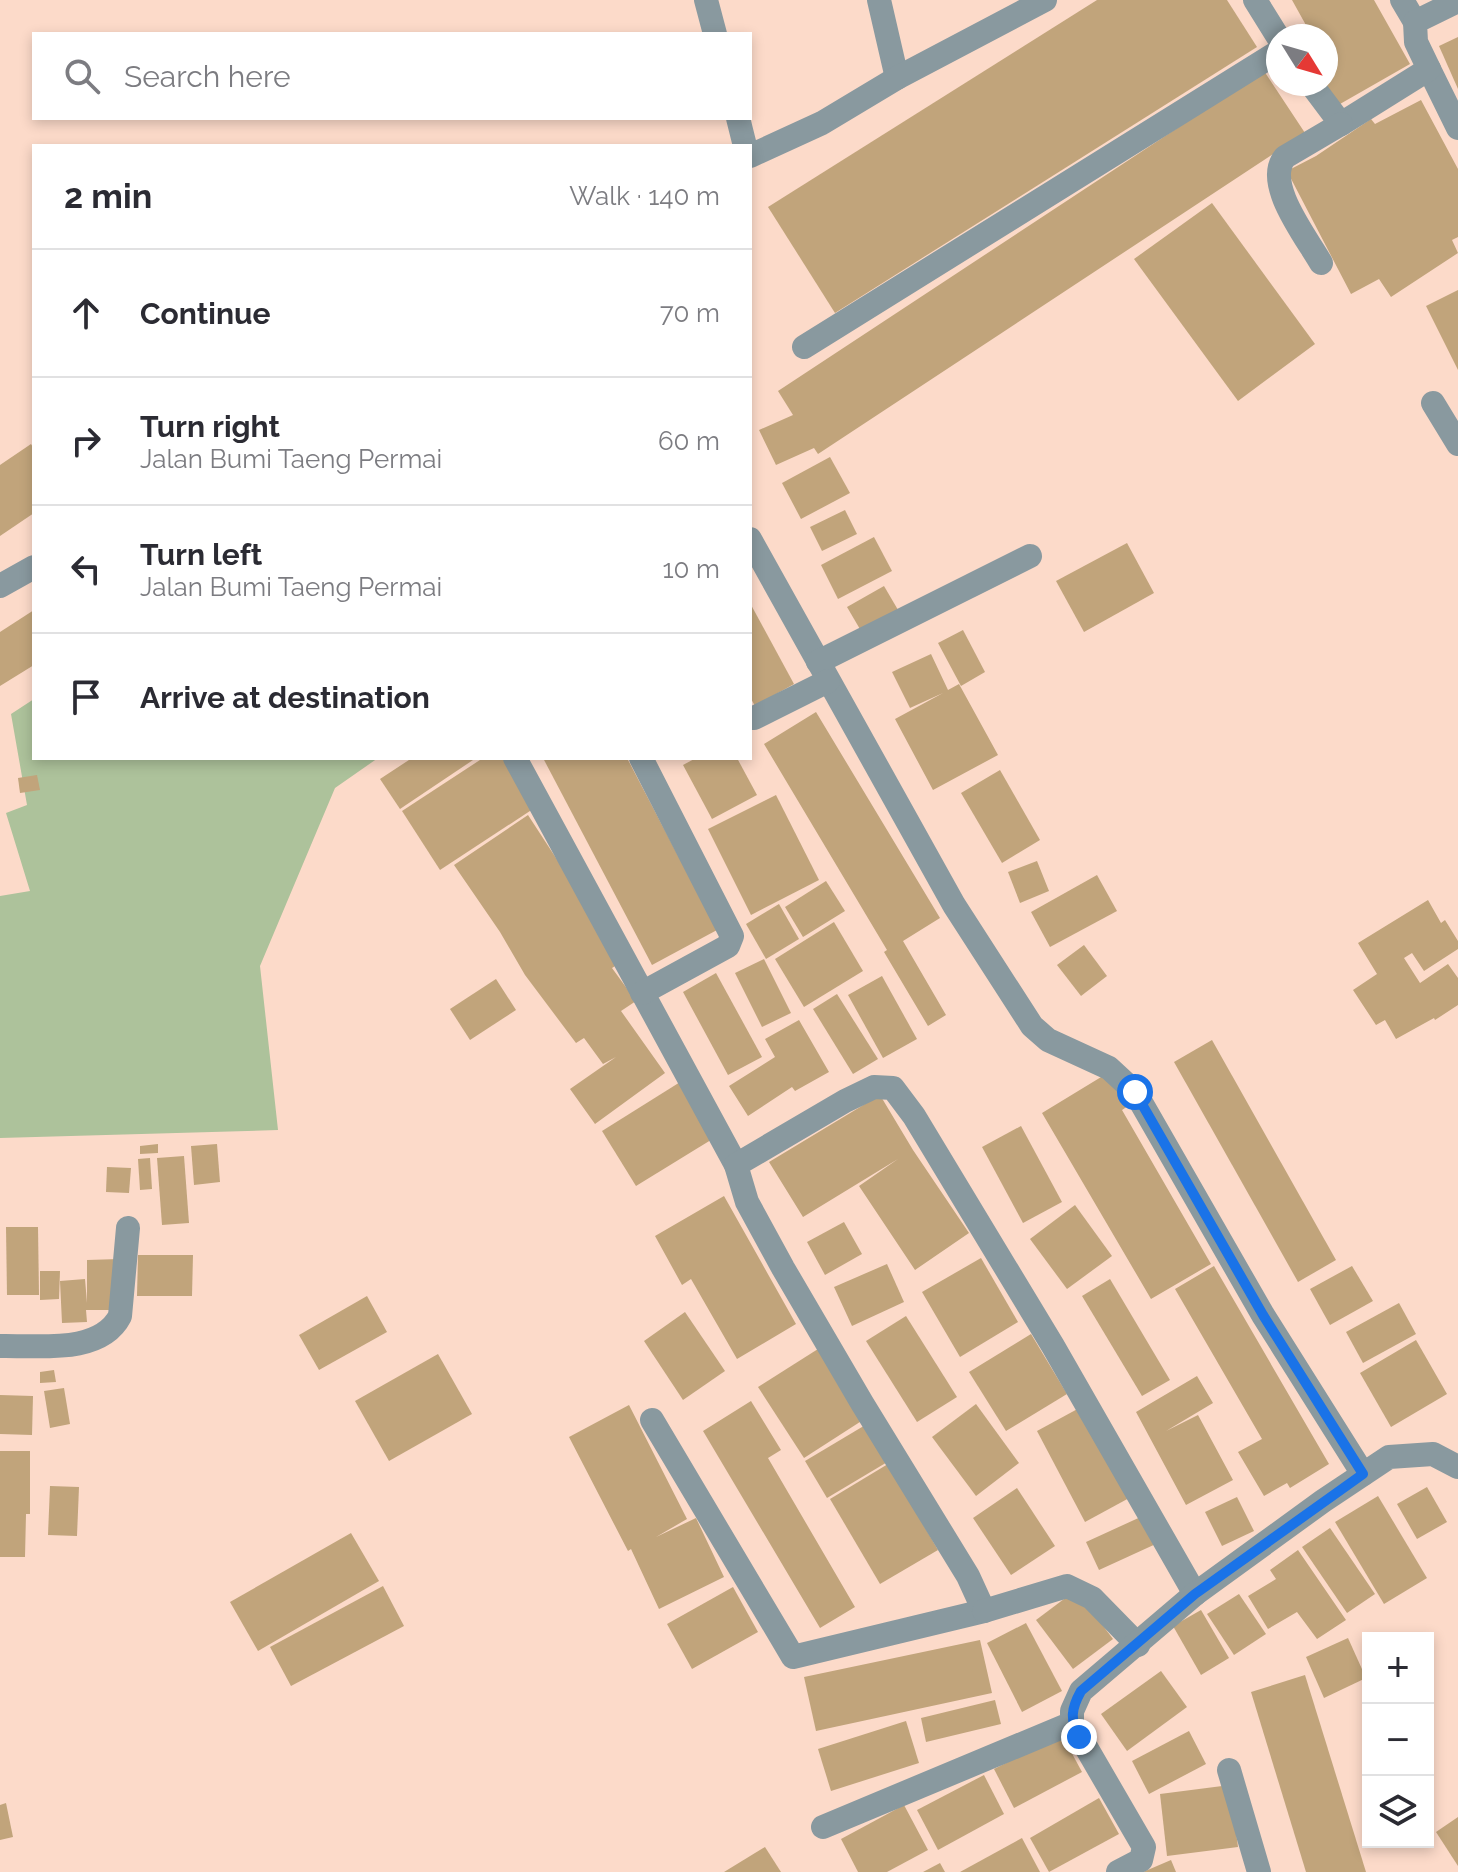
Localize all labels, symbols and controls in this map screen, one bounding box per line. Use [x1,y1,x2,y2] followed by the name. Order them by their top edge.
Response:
[1266,24,1338,96] north arrow
[32,32,752,120] search box
[60,54,104,98] icon: search
[124,59,291,94] text: Search here
[64,176,152,216] text: 2 min
[569,181,720,211] text: Walk · 140 m
[64,291,108,335] icon: ahead
[140,296,271,331] text: Continue
[660,298,720,328] text: 70 m
[140,409,280,444] text: Turn right
[64,419,108,463] icon: right
[658,426,720,456] text: 60 m
[140,444,442,474] text: Jalan Bumi Taeng Permai
[140,537,262,572] text: Turn left
[64,547,108,591] icon: left
[662,554,720,584] text: 10 m
[140,572,442,602] text: Jalan Bumi Taeng Permai
[64,675,108,719] icon: arrive
[140,680,430,715] text: Arrive at destination
[1117,1074,1153,1110] route start
[1362,1632,1434,1848] map controls
[1362,1632,1434,1704] button: +
[1362,1704,1434,1776] button: −
[1061,1719,1097,1755] route end
[1362,1776,1434,1848] button: layers

